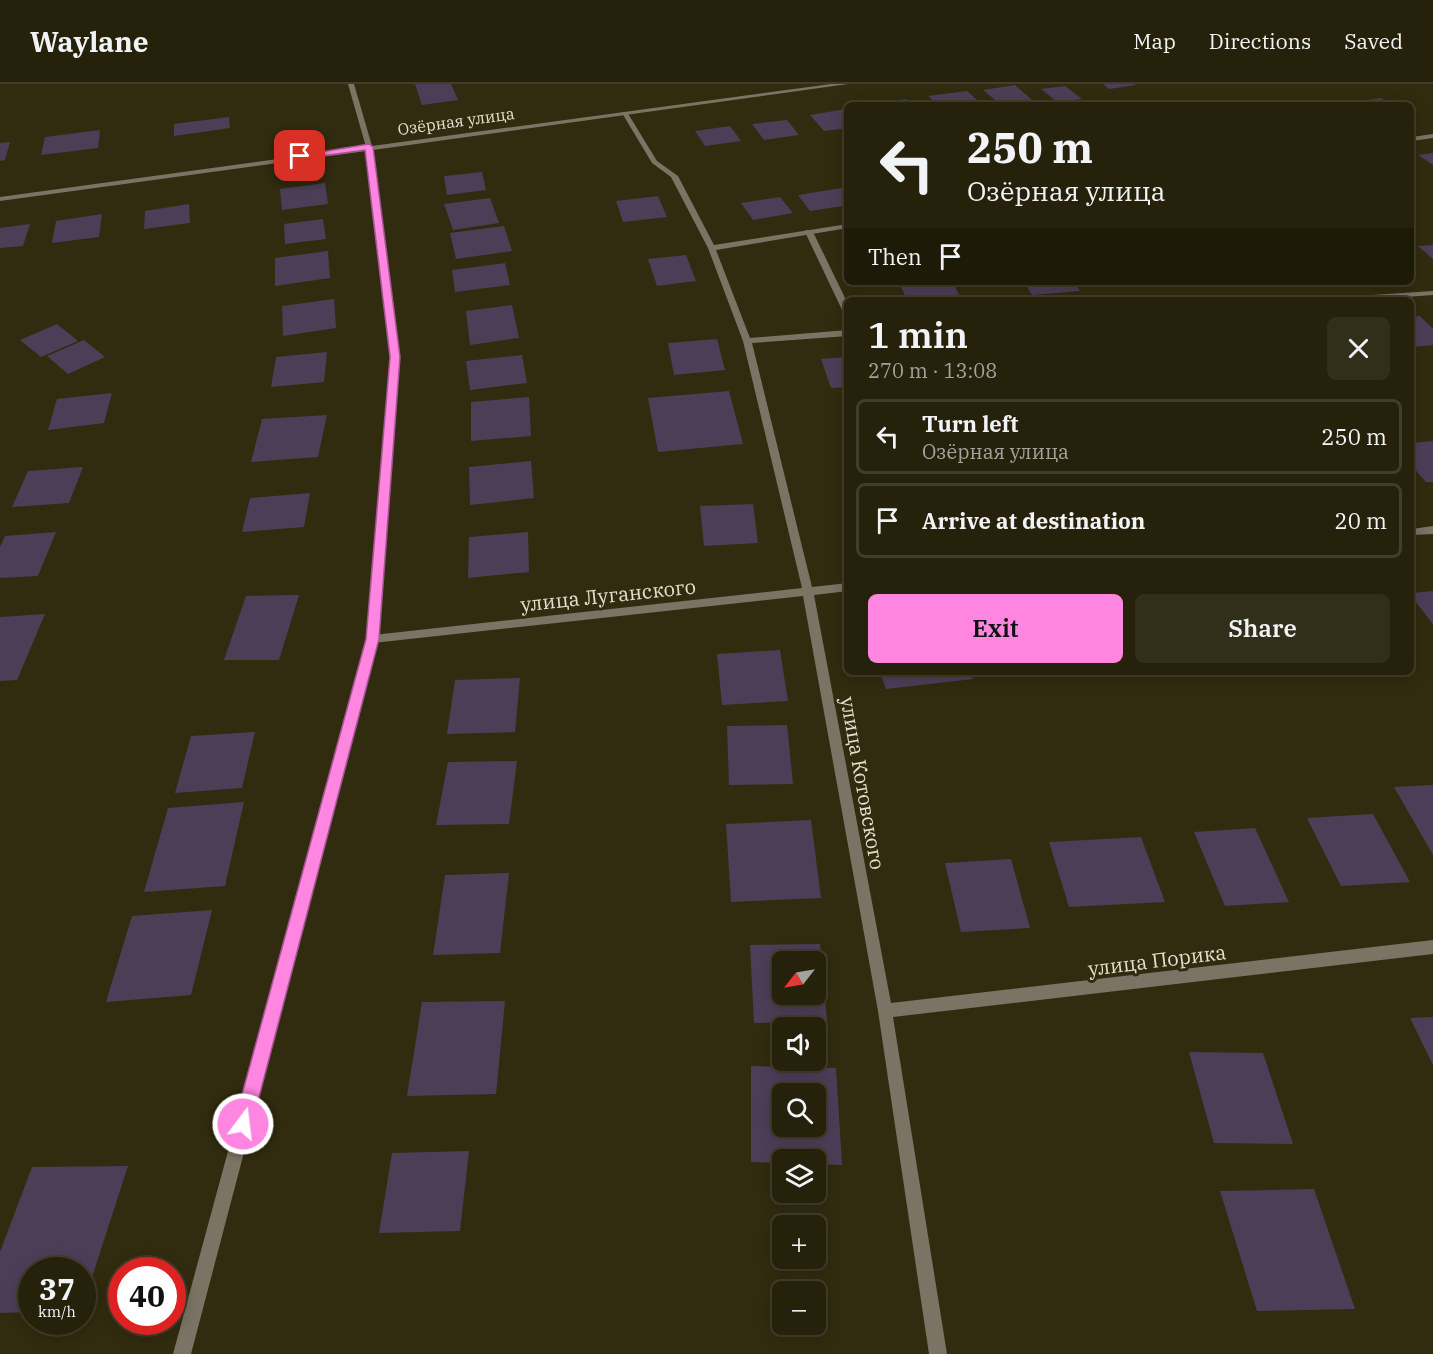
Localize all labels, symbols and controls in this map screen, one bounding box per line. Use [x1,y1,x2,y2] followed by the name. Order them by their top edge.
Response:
[30,23,149,60] text: Waylane
[1133,27,1176,55] text: Map
[1209,27,1311,55] text: Directions
[1344,27,1403,55] text: Saved
[396,103,516,139] street label: Озёрная улица
[967,120,1093,175] text: 250 m
[868,126,946,204] icon: left
[274,130,325,181] pin
[283,139,316,172] icon: arrive
[967,173,1166,208] text: Озёрная улица
[934,240,967,273] icon: arrive
[868,242,922,271] text: Then
[868,311,968,358] text: 1 min
[1327,317,1390,380] button: close
[868,357,997,384] text: 270 m · 13:08
[922,409,1018,438] text: Turn left
[871,420,904,453] icon: left
[1321,422,1387,451] text: 250 m
[922,438,1069,465] text: Озёрная улица
[871,504,904,537] icon: arrive
[922,506,1145,535] text: Arrive at destination
[1335,506,1387,535] text: 20 m
[519,572,697,618] street label: улица Луганского
[868,594,1123,663] button: Exit
[1135,594,1390,663] button: Share
[834,694,892,872] street label: улица Котовского
[1086,938,1228,982] street label: улица Порика
[772,951,826,1005] north arrow
[772,951,826,1335] map controls
[772,1017,826,1071] button: sound
[772,1083,826,1137] button: search
[211,1092,275,1156] position arrow
[772,1149,826,1203] button: layers
[772,1215,826,1269] button: +
[108,1257,186,1335] speed limit sign: 40
[39,1269,75,1308] text: 37
[772,1281,826,1335] button: −
[38,1302,76,1321] text: km/h

